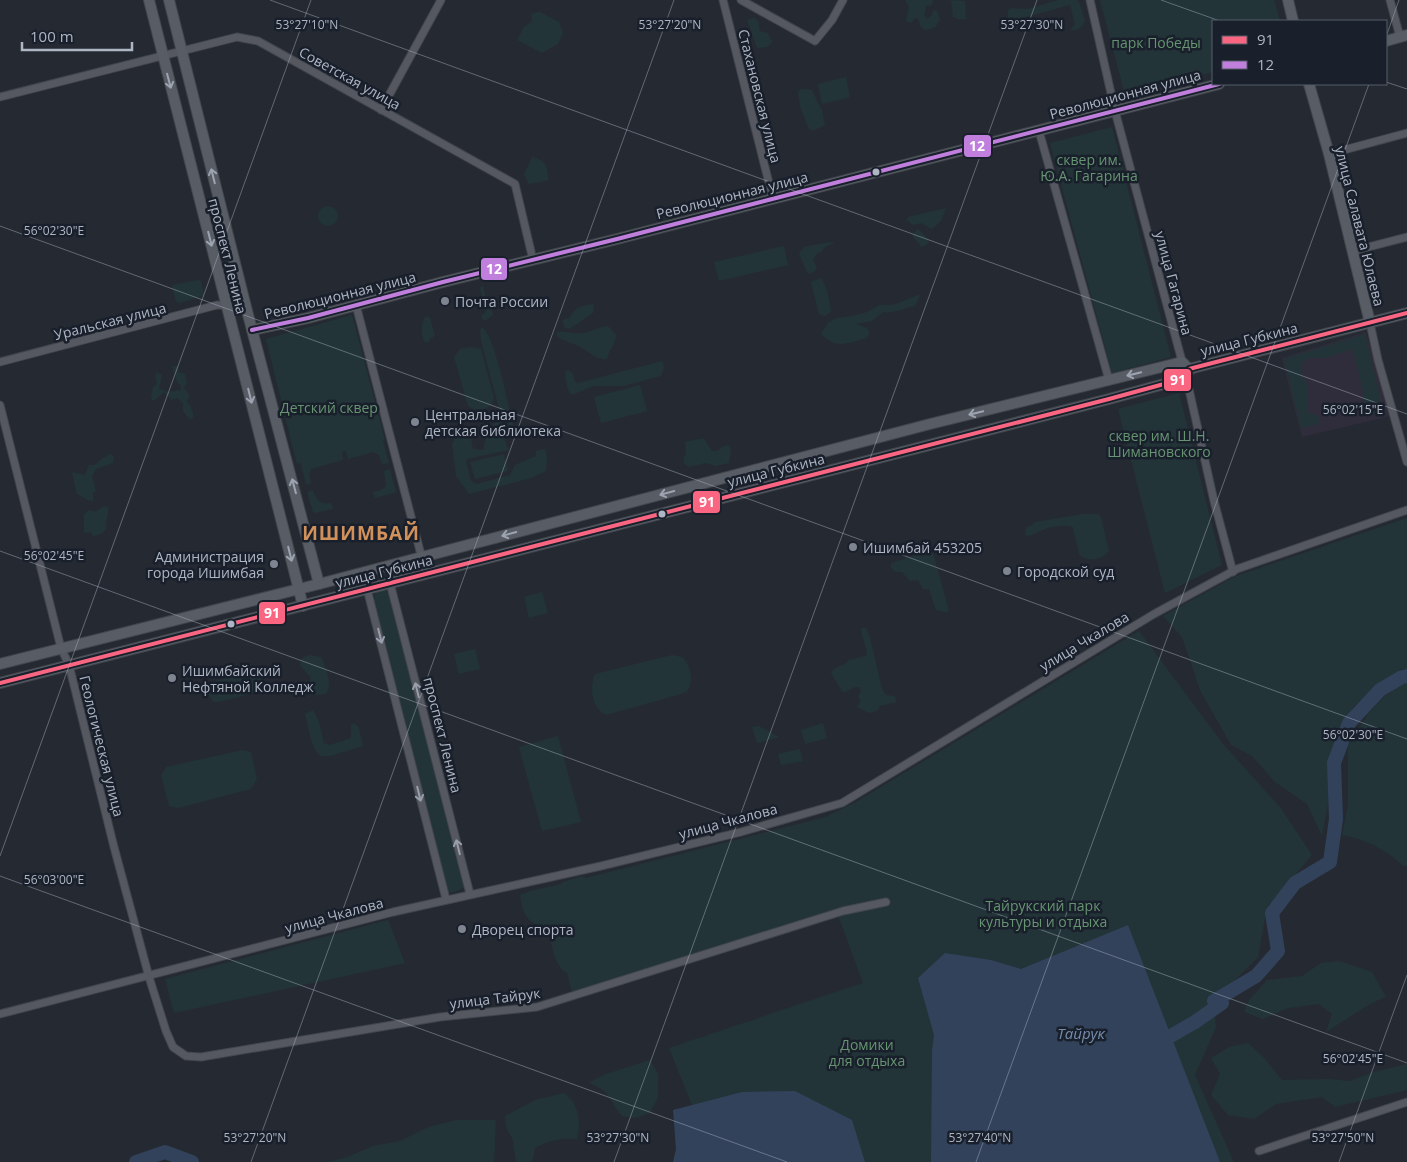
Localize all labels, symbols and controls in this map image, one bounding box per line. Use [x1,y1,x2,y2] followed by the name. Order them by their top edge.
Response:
[276,16,338,33] text: 53°27'10"N
[639,16,701,33] text: 53°27'20"N
[1001,16,1063,33] text: 53°27'30"N
[22,20,132,52] scale bar
[1212,20,1387,85] legend
[30,26,74,46] text: 100 m
[734,27,786,165] street label: Стахановская улица
[1257,29,1274,49] text: 91
[1111,33,1201,52] park label: парк Победы
[296,42,404,114] street label: Советская улица
[1257,54,1274,74] text: 12
[1047,65,1203,123] street label: Революционная улица
[165,73,174,89] one-way arrow
[963,134,992,158] line badge: 12
[969,136,985,155] text: 12
[1331,144,1389,308] street label: улица Салавата Юлаева
[1040,150,1138,185] park label: сквер им. Ю.А. Гагарина
[654,167,810,223] street label: Революционная улица
[871,167,881,177] unlabelled marker
[208,168,218,184] one-way arrow
[204,196,252,316] street label: проспект Ленина
[24,222,84,239] text: 56°02'30"E
[1151,229,1197,337] street label: улица Гагарина
[206,230,215,246] one-way arrow
[480,257,508,281] line badge: 12
[486,259,502,278] text: 12
[262,267,418,323] street label: Революционная улица
[455,292,548,311] place label: Почта России
[439,295,451,307] marker: Почта России
[52,298,168,344] street label: Уральская улица
[1198,318,1300,360] street label: улица Губкина
[1163,368,1192,392] line badge: 91
[1127,370,1143,379] one-way arrow
[1170,370,1186,389] text: 91
[246,388,255,404] one-way arrow
[280,398,378,417] park label: Детский сквер
[1323,401,1383,418] text: 56°02'15"E
[425,405,561,440] place label: Центральная детская библиотека
[969,408,985,418] one-way arrow
[409,416,421,428] marker: Центральная детская библиотека
[1107,426,1211,461] park label: сквер им. Ш.Н. Шимановского
[725,449,827,491] street label: улица Губкина
[288,478,298,494] one-way arrow
[659,489,675,498] one-way arrow
[692,490,721,514] line badge: 91
[699,492,715,511] text: 91
[657,509,667,519] unlabelled marker
[302,520,420,546] district label: ИШИМБАЙ
[502,530,518,539] one-way arrow
[863,538,982,557] place label: Ишимбай 453205
[847,541,859,553] marker: Ишимбай 453205
[285,545,295,561] one-way arrow
[24,547,84,564] text: 56°02'45"E
[147,547,264,582] place label: Администрация города Ишимбая
[333,550,435,592] street label: улица Губкина
[268,558,280,570] marker: Администрация города Ишимбая
[1017,562,1114,581] place label: Городской суд
[1001,565,1013,577] marker: Городской суд
[258,601,286,625] line badge: 91
[264,603,280,622] text: 91
[1036,607,1132,675] street label: улица Чкалова
[226,619,236,629] unlabelled marker
[376,627,385,643] one-way arrow
[182,661,314,696] place label: Ишимбайский Нефтяной Колледж
[166,672,178,684] marker: Ишимбайский Нефтяной Колледж
[75,673,129,819] street label: Геологическая улица
[419,675,467,795] street label: проспект Ленина
[412,682,421,698] one-way arrow
[1323,726,1383,743] text: 56°02'30"E
[415,785,424,801] one-way arrow
[677,799,779,843] street label: улица Чкалова
[452,840,462,856] one-way arrow
[24,871,84,888] text: 56°03'00"E
[283,893,385,937] street label: улица Чкалова
[979,896,1107,931] park label: Тайрукский парк культуры и отдыха
[472,920,574,939] place label: Дворец спорта
[456,923,468,935] marker: Дворец спорта
[449,983,542,1013] street label: улица Тайрук
[1057,1023,1105,1043] water label: Тайрук
[829,1035,905,1070] park label: Домики для отдыха
[1323,1050,1383,1067] text: 56°02'45"E
[224,1129,286,1146] text: 53°27'20"N
[587,1129,649,1146] text: 53°27'30"N
[949,1129,1011,1146] text: 53°27'40"N
[1312,1129,1374,1146] text: 53°27'50"N

